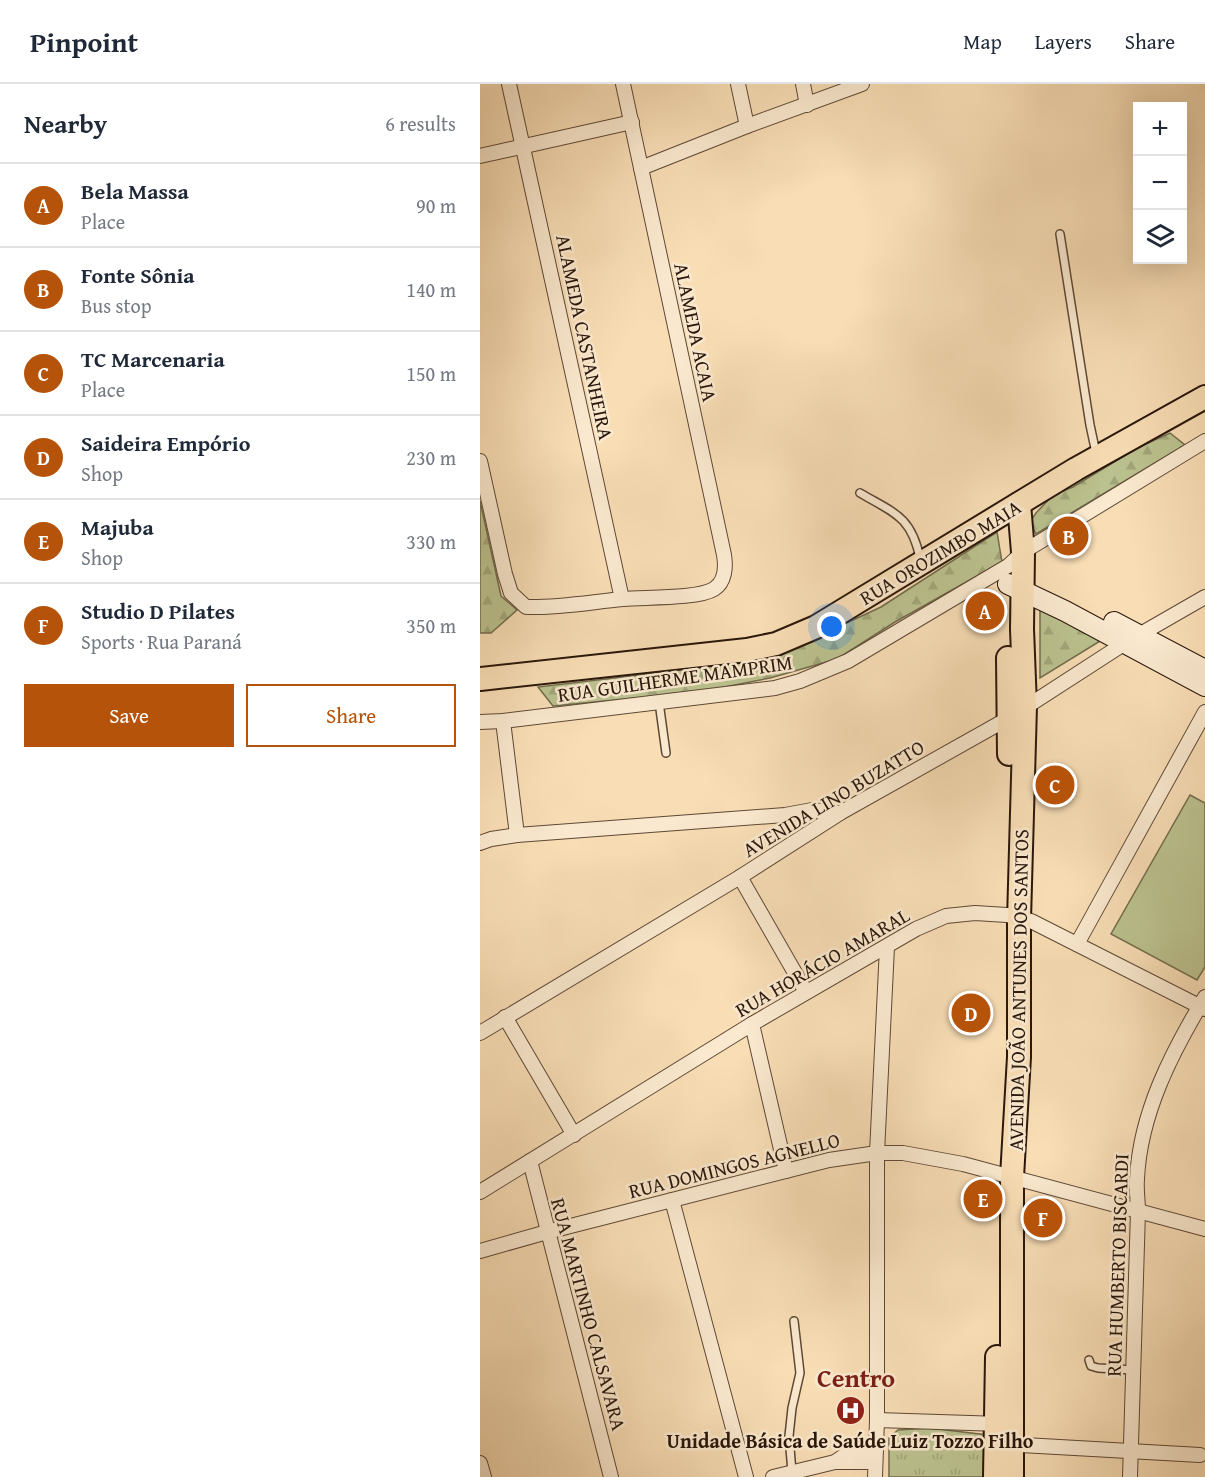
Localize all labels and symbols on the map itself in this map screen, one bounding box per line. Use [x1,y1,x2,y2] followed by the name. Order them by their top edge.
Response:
[549,232,621,442] street label: ALAMEDA CASTANHEIRA
[667,260,725,404] street label: ALAMEDA ACAIA
[855,494,1025,610] street label: RUA OROZIMBO MAIA
[1050,514,1088,558] pin: B
[966,588,1004,634] pin: A
[817,612,846,641] your location
[556,647,794,709] street label: RUA GUILHERME MAMPRIM
[737,732,929,864] street label: AVENIDA LINO BUZATTO
[1036,762,1074,808] pin: C
[1001,829,1035,1151] street label: AVENIDA JOÃO ANTUNES DOS SANTOS
[729,900,915,1024] street label: RUA HORÁCIO AMARAL
[952,990,990,1036] pin: D
[625,1125,843,1205] street label: RUA DOMINGOS AGNELLO
[1099,1153,1135,1377] street label: RUA HUMBERTO BISCARDI
[964,1176,1002,1222] pin: E
[544,1195,634,1433] street label: RUA MARTINHO CALSAVARA
[1024,1196,1062,1240] pin: F
[817,1358,895,1397] district label: Centro
[834,1394,866,1426] hospital icon: Unidade Básica de Saúde Luiz Tozzo Filho
[667,1426,1034,1455] place label: Unidade Básica de Saúde Luiz Tozzo Filho

